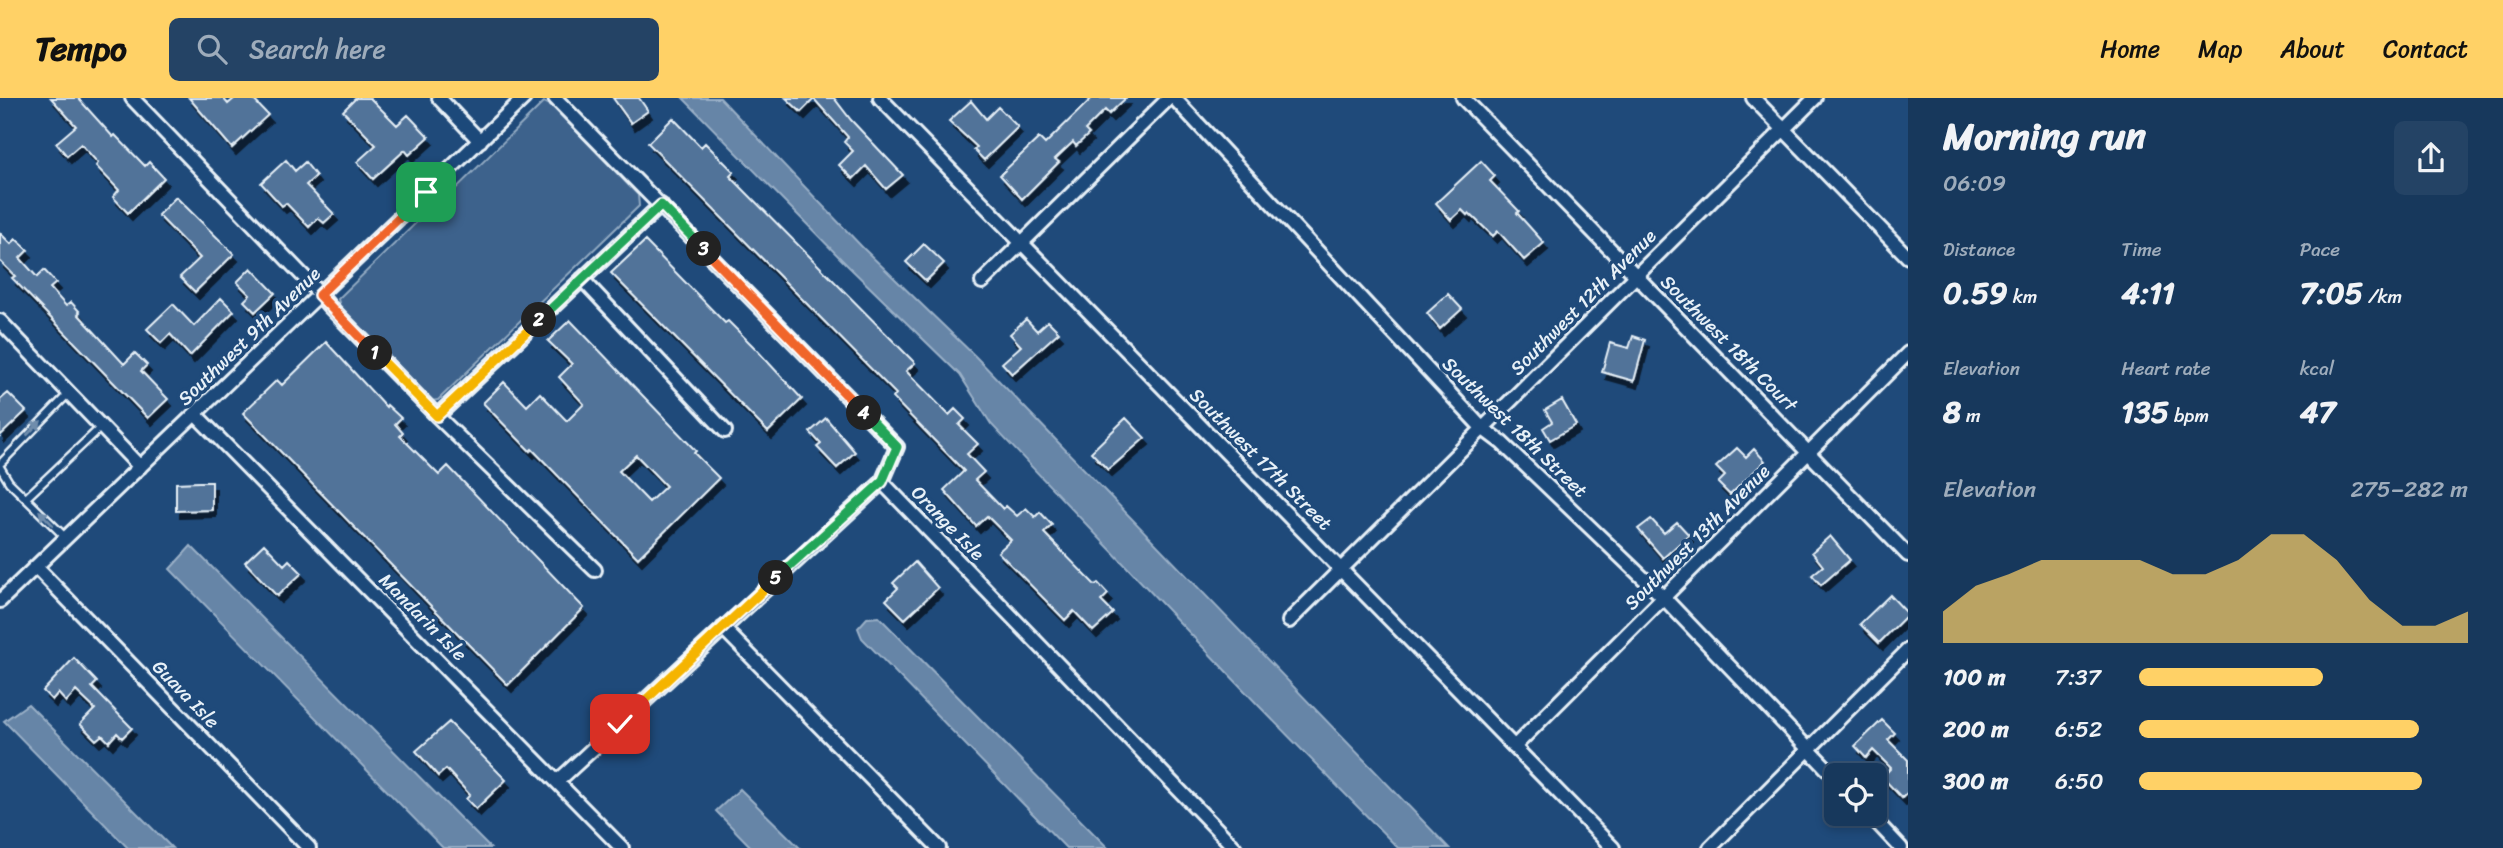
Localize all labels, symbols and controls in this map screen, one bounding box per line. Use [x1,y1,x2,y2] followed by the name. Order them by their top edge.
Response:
[169,18,659,81] search box
[35,20,127,78] text: Tempo
[249,26,386,72] text: Search here
[2100,28,2160,70] text: Home
[2198,28,2242,70] text: Map
[2280,28,2345,70] text: About
[2383,28,2468,70] text: Contact
[193,30,231,68] icon: search
[1943,103,2146,170] text: Morning run
[2394,121,2468,195] button: share
[396,162,456,222] pin
[1943,163,2006,204] text: 06:09
[407,173,445,211] icon: arrive
[1502,221,1664,383] street label: Southwest 12th Avenue
[686,232,722,266] pin: 3
[698,232,709,265] text: 3
[1943,233,2015,266] text: Distance
[2121,233,2162,266] text: Time
[2300,233,2340,266] text: Pace
[169,258,329,414] street label: Southwest 9th Avenue
[1652,266,1807,421] street label: Southwest 18th Court
[1943,266,2008,320] text: 0.59
[2121,266,2175,320] text: 4:11
[2300,266,2363,320] text: 7:05
[2008,280,2037,313] text: km
[2363,280,2402,313] text: /km
[522,302,556,338] pin: 2
[533,303,544,336] text: 2
[358,336,392,370] pin: 1
[370,336,379,369] text: 1
[1434,348,1596,506] street label: Southwest 18th Street
[1943,352,2020,385] text: Elevation
[2121,352,2211,385] text: Heart rate
[2300,352,2334,385] text: kcal
[1182,380,1340,538] street label: Southwest 17th Street
[1943,385,1961,439] text: 8
[2121,385,2169,439] text: 135
[2300,385,2336,439] text: 47
[846,396,882,430] pin: 4
[858,396,869,429] text: 4
[1961,399,1981,432] text: m
[2169,399,2209,432] text: bpm
[25,420,41,437] one-way arrow
[1616,456,1778,618] street label: Southwest 13th Avenue
[1943,469,2036,510] text: Elevation
[2350,469,2468,510] text: 275–282 m
[903,477,993,569] street label: Orange Isle
[38,510,54,526] one-way arrow
[758,560,794,596] pin: 5
[770,561,781,594] text: 5
[371,565,475,669] street label: Mandarin Isle
[144,651,228,737] street label: Guava Isle
[1943,657,2006,698] text: 100 m
[2055,657,2101,698] text: 7:37
[590,694,650,754] pin
[601,705,639,743] icon: check
[1943,709,2009,750] text: 200 m
[2055,709,2102,750] text: 6:52
[1943,761,2008,802] text: 300 m
[2055,761,2104,802] text: 6:50
[1824,763,1887,826] map controls
[1824,763,1887,826] button: locate

